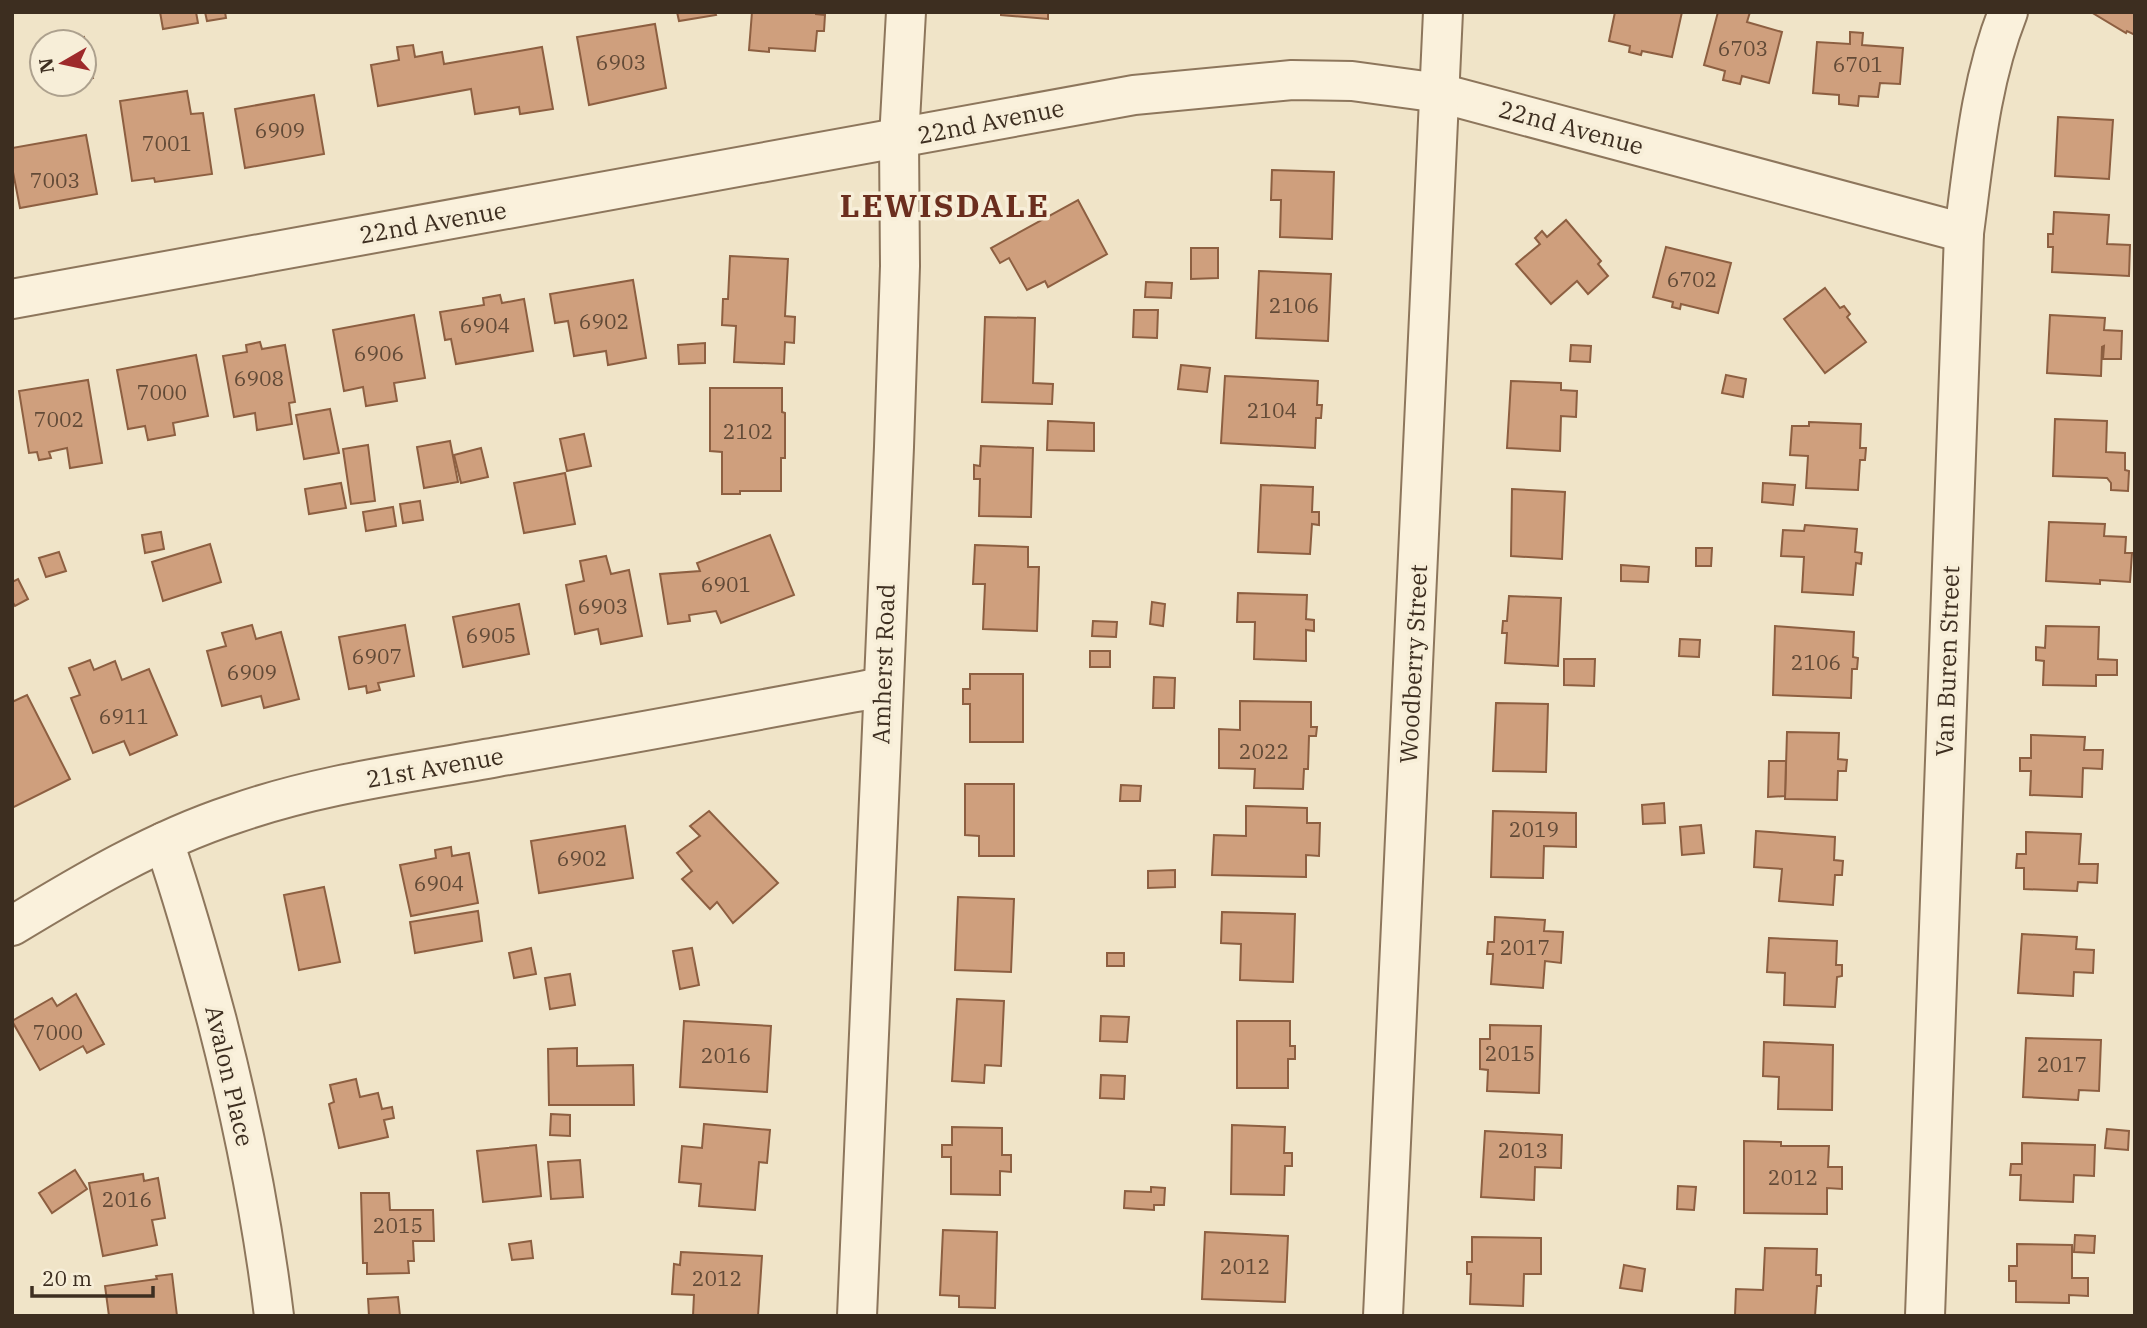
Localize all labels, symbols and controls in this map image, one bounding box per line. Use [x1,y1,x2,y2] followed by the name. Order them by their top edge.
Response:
[28,28,98,98] north arrow
[1718,34,1768,62] house number: 6703
[596,48,646,76] house number: 6903
[1833,50,1883,78] house number: 6701
[33,56,59,75] text: N
[915,91,1067,151] street label: 22nd Avenue
[1495,92,1647,162] street label: 22nd Avenue
[255,116,305,144] house number: 6909
[142,129,192,157] house number: 7001
[30,166,80,194] house number: 7003
[840,184,1050,226] district label: LEWISDALE
[357,193,509,251] street label: 22nd Avenue
[1667,265,1717,293] house number: 6702
[1269,291,1319,319] house number: 2106
[579,307,629,335] house number: 6902
[460,311,510,339] house number: 6904
[354,339,404,367] house number: 6906
[234,364,284,392] house number: 6908
[137,378,187,406] house number: 7000
[1247,396,1297,424] house number: 2104
[34,405,84,433] house number: 7002
[723,417,773,445] house number: 2102
[1392,563,1434,764] street label: Woodberry Street
[1928,565,1966,757] street label: Van Buren Street
[701,570,751,598] house number: 6901
[864,583,902,745] street label: Amherst Road
[578,592,628,620] house number: 6903
[466,621,516,649] house number: 6905
[352,642,402,670] house number: 6907
[1791,648,1841,676] house number: 2106
[227,658,277,686] house number: 6909
[99,702,149,730] house number: 6911
[1239,737,1289,765] house number: 2022
[364,739,506,795] street label: 21st Avenue
[1509,815,1559,843] house number: 2019
[557,844,607,872] house number: 6902
[414,869,464,897] house number: 6904
[1500,933,1550,961] house number: 2017
[198,1002,262,1149] street label: Avalon Place
[33,1018,83,1046] house number: 7000
[1485,1039,1535,1067] house number: 2015
[701,1041,751,1069] house number: 2016
[2037,1050,2087,1078] house number: 2017
[1498,1136,1548,1164] house number: 2013
[1768,1163,1818,1191] house number: 2012
[102,1185,152,1213] house number: 2016
[373,1211,423,1239] house number: 2015
[1220,1252,1270,1280] house number: 2012
[32,1254,152,1298] scale bar
[42,1264,92,1292] text: 20 m
[692,1264,742,1292] house number: 2012

